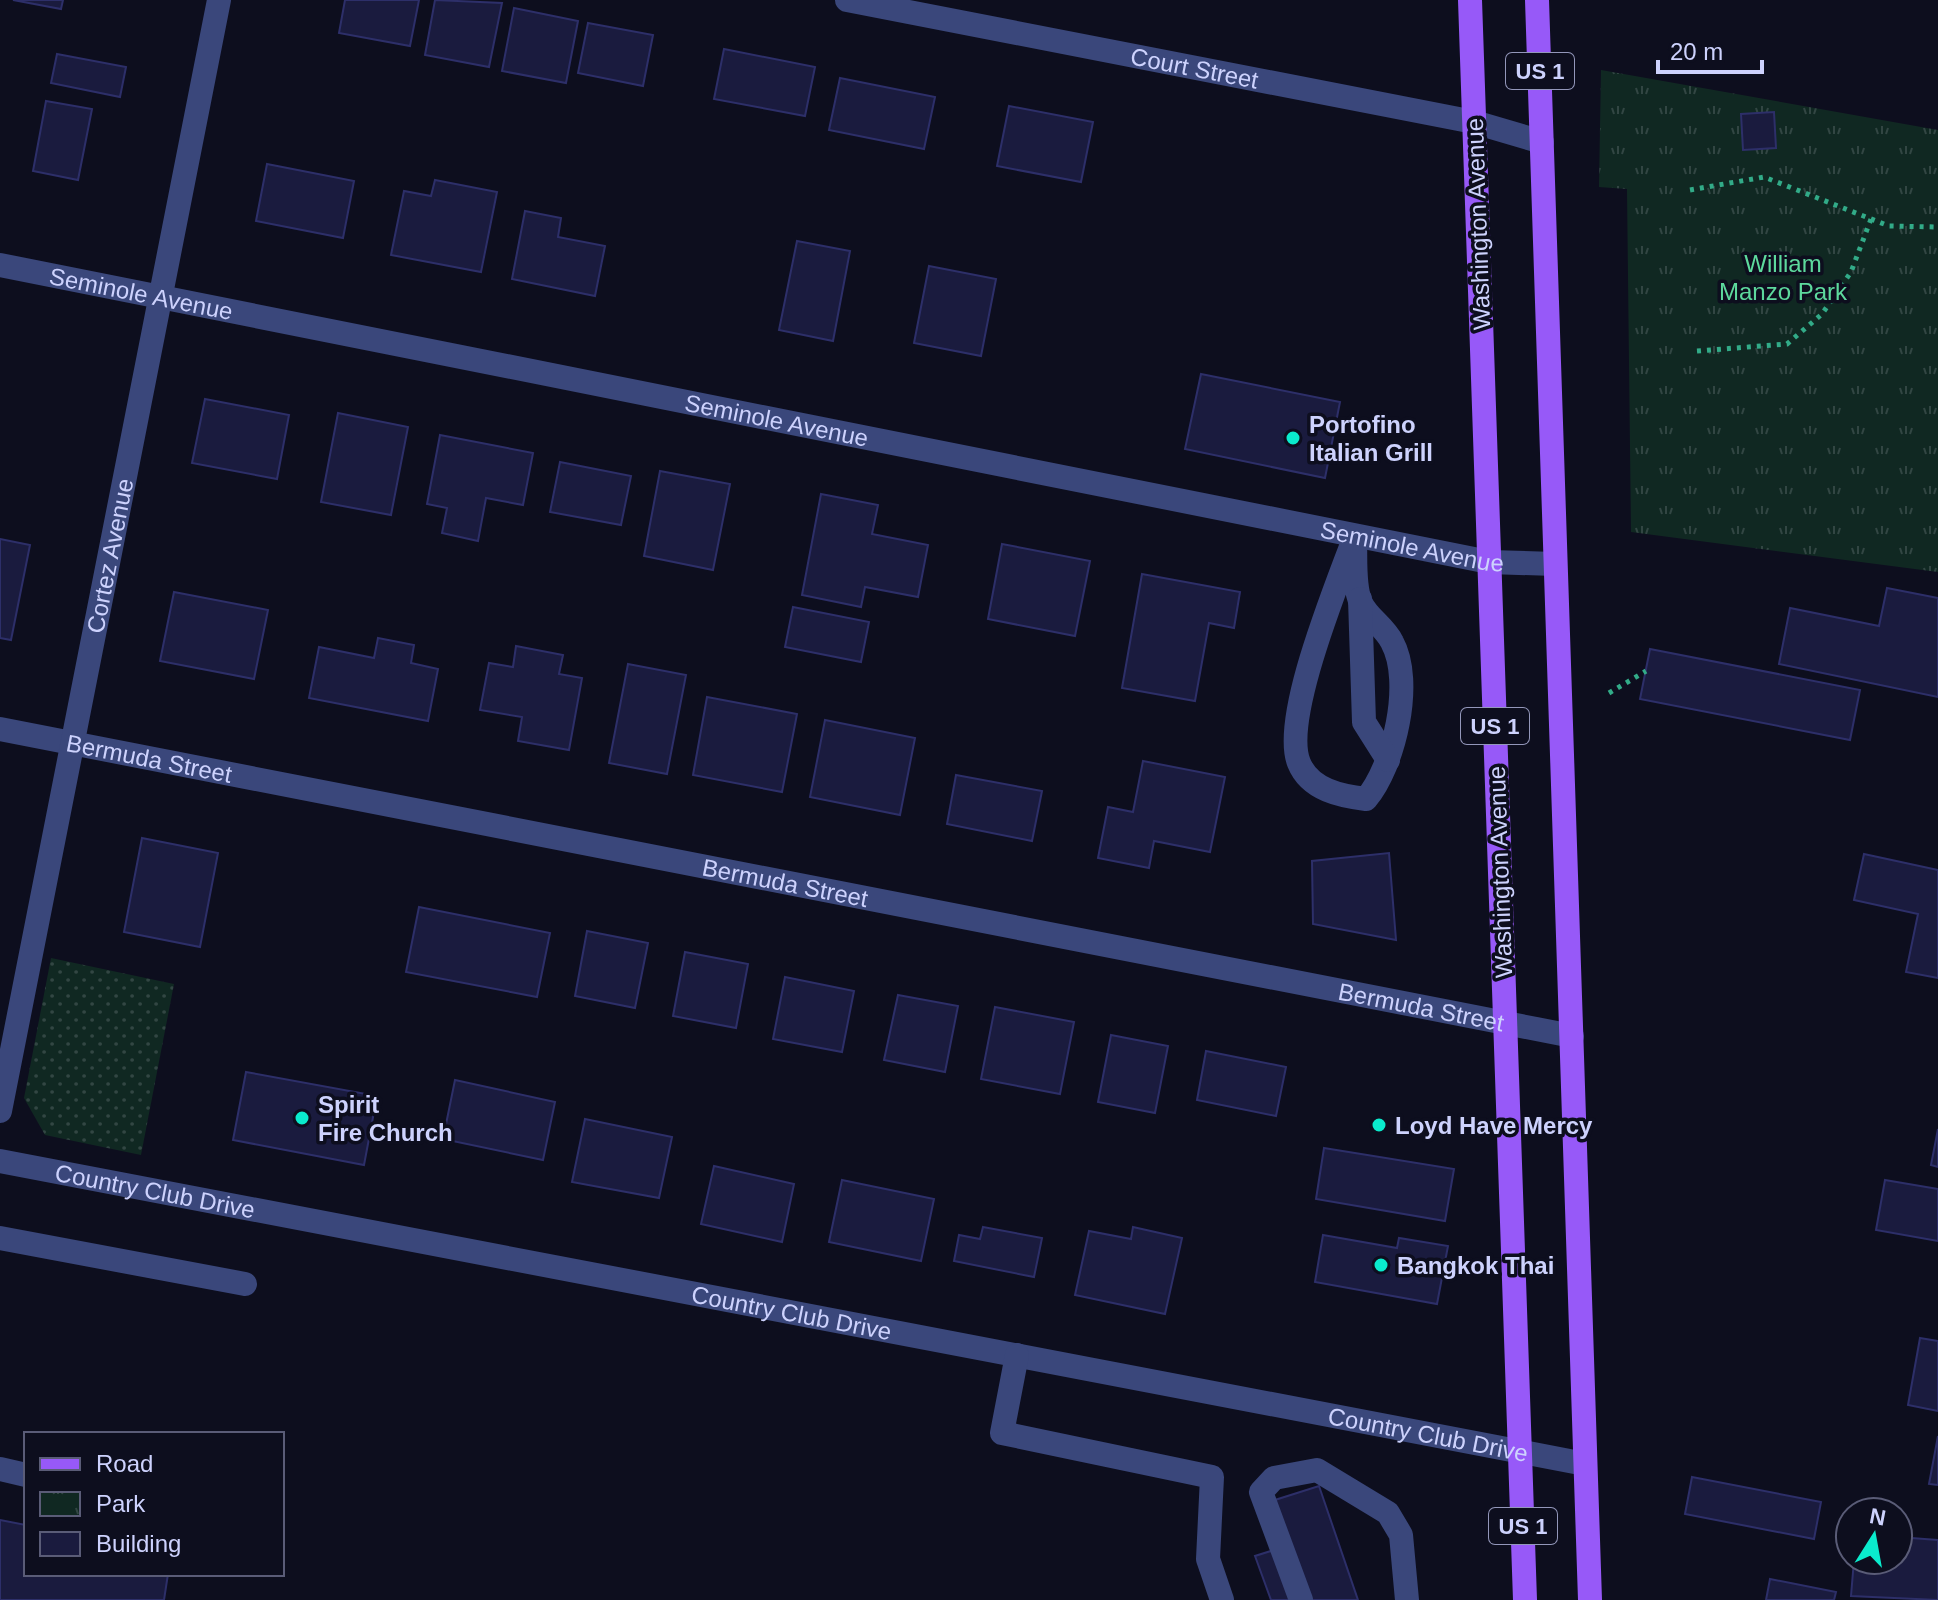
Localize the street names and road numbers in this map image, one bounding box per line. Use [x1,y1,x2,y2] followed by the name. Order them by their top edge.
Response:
[1128,42,1261,93] street label: Court Street
[1506,53,1574,89] road number: US 1
[1461,118,1495,330] street label: Washington Avenue
[47,262,235,325] street label: Seminole Avenue
[683,388,871,451] street label: Seminole Avenue
[81,476,138,635] street label: Cortez Avenue
[1318,515,1504,576] street label: Seminole Avenue
[1461,708,1529,744] road number: US 1
[64,729,235,788] street label: Bermuda Street
[1483,766,1517,978] street label: Washington Avenue
[700,853,871,912] street label: Bermuda Street
[1336,977,1507,1036] street label: Bermuda Street
[53,1158,257,1223] street label: Country Club Drive
[689,1280,894,1345] street label: Country Club Drive
[1326,1402,1530,1466] street label: Country Club Drive
[1489,1508,1557,1544] road number: US 1

